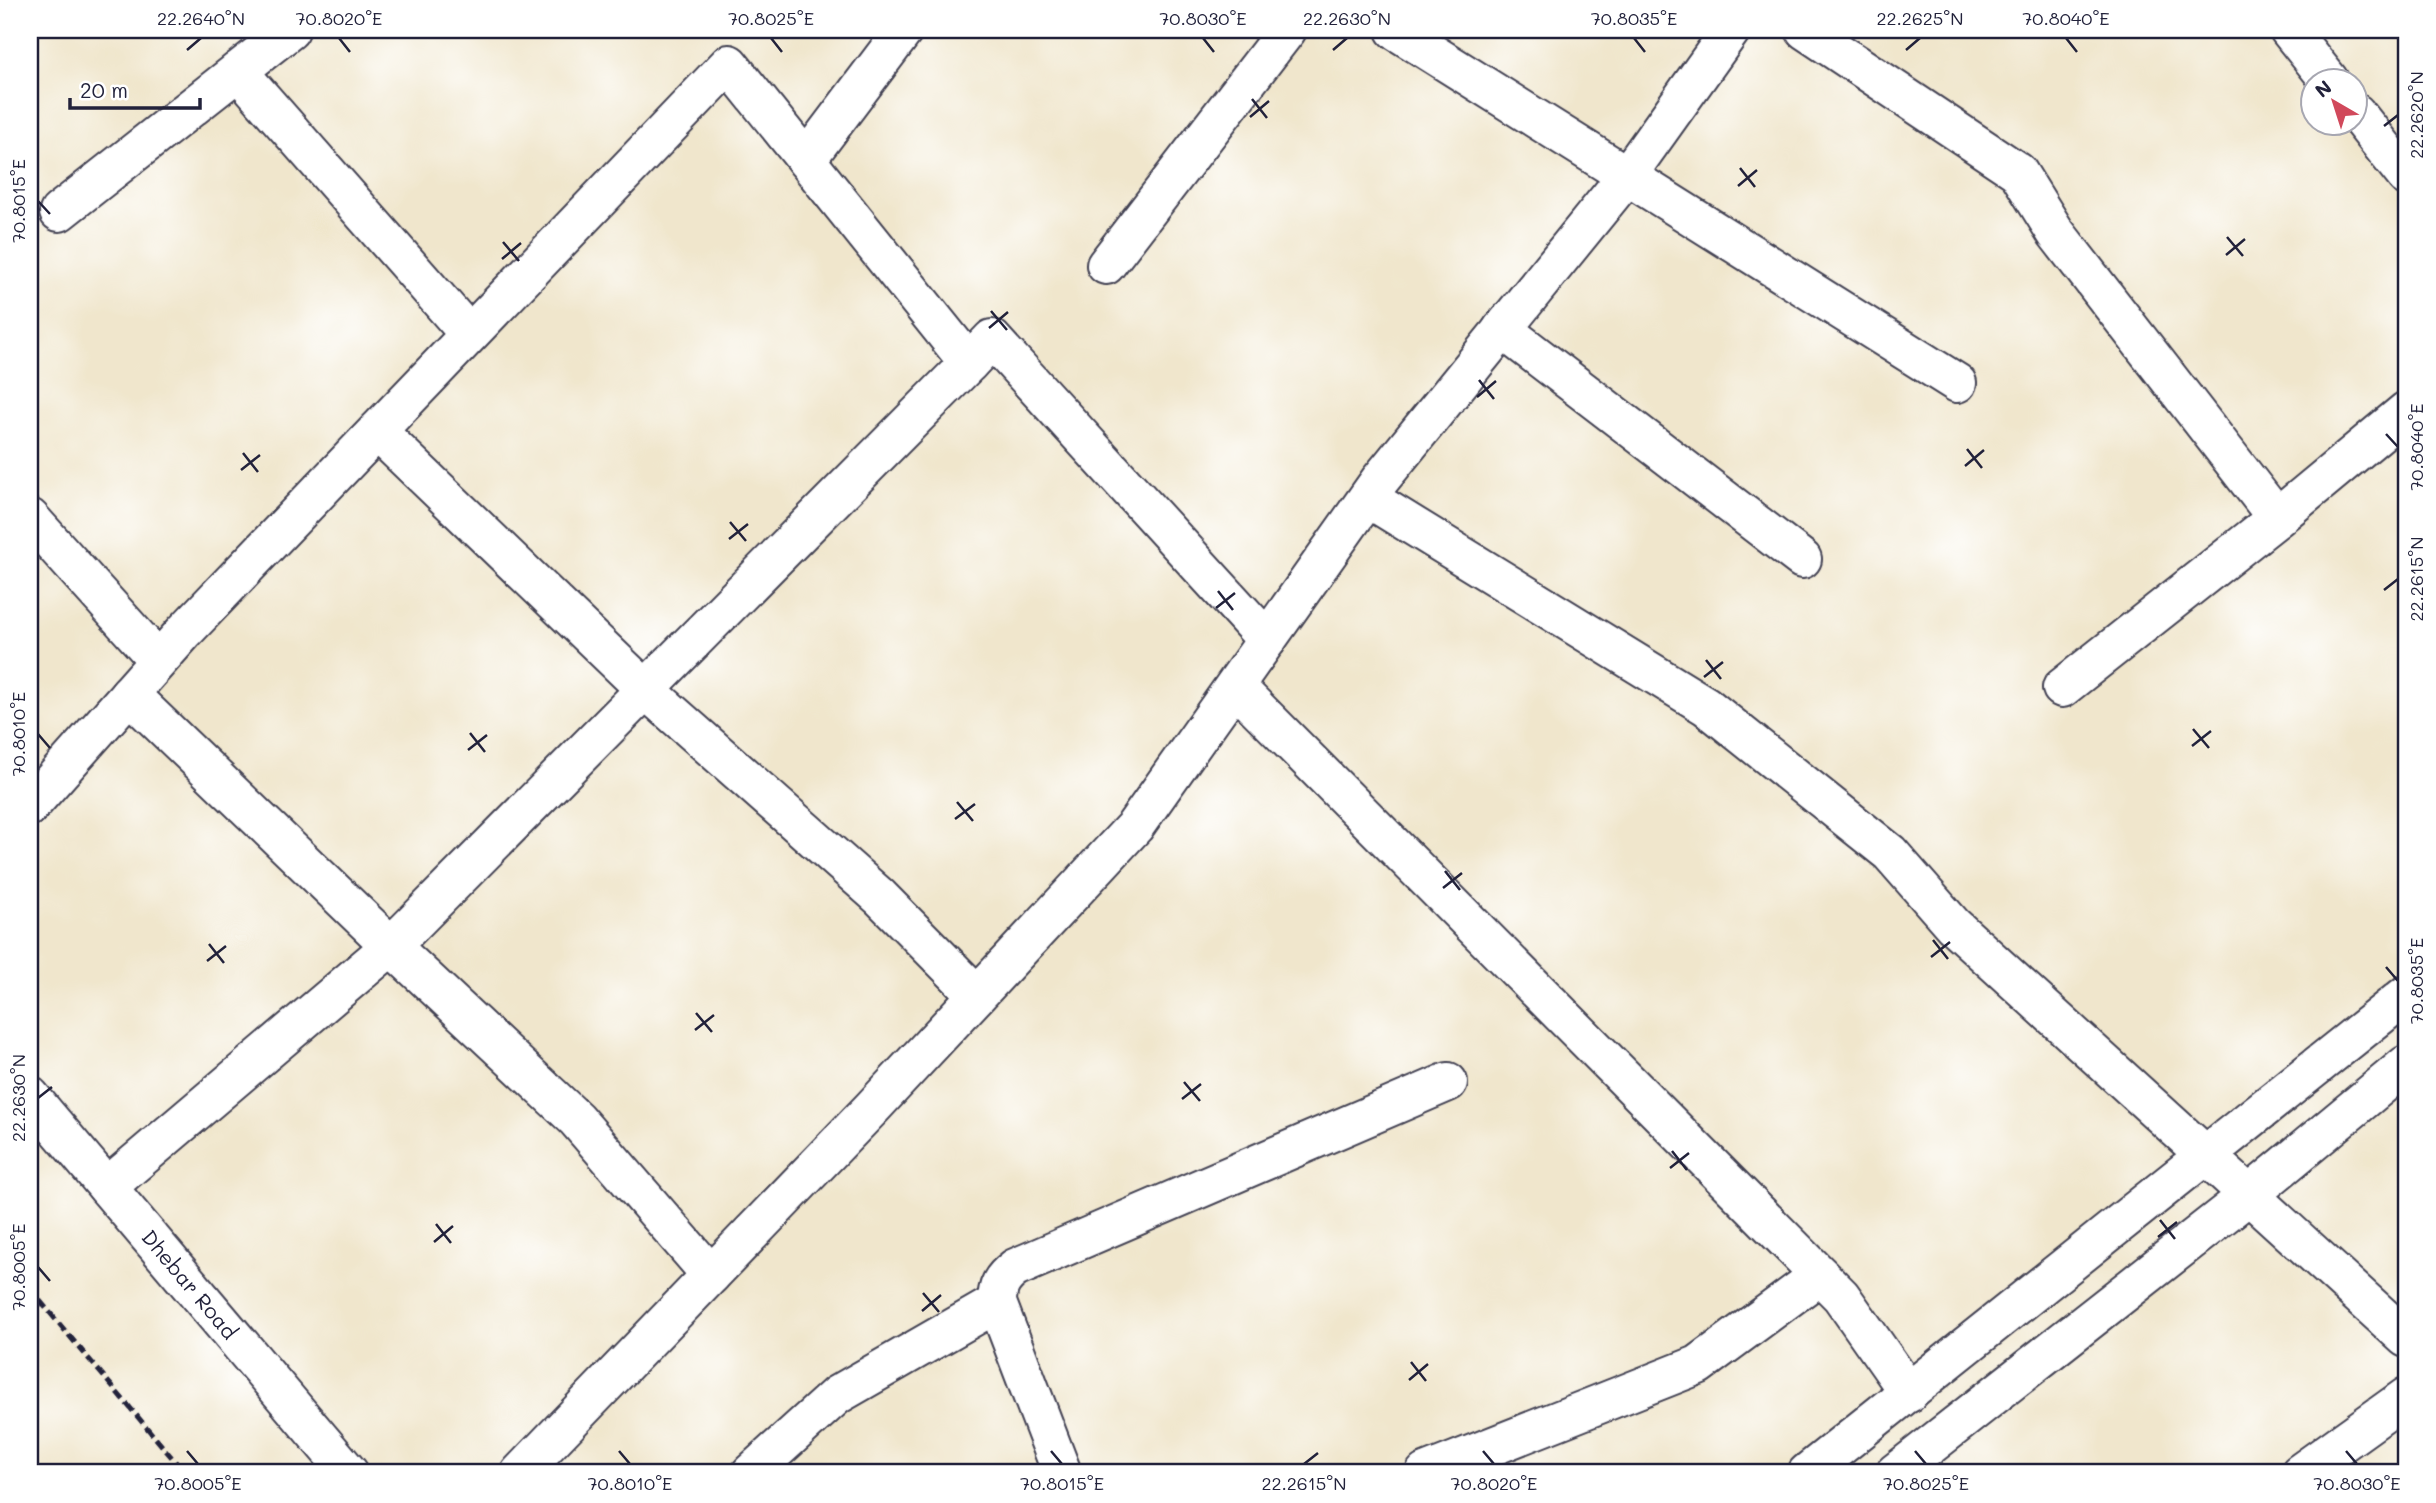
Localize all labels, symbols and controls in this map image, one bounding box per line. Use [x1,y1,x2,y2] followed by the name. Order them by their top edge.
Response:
[157,6,245,30] text: 22.2640°N
[296,6,382,30] text: 70.8020°E
[728,6,814,30] text: 70.8025°E
[1159,6,1247,30] text: 70.8030°E
[1303,6,1391,30] text: 22.2630°N
[1591,6,1677,30] text: 70.8035°E
[1876,6,1964,30] text: 22.2625°N
[2022,6,2110,30] text: 70.8040°E
[70,66,200,110] scale bar
[2300,66,2370,136] north arrow
[2404,71,2428,159] text: 22.2620°N
[2310,74,2336,103] text: N
[80,76,128,103] text: 20 m
[6,159,30,243] text: 70.8015°E
[2404,403,2428,491] text: 70.8040°E
[2404,536,2428,622] text: 22.2615°N
[6,692,30,776] text: 70.8010°E
[2404,938,2428,1024] text: 70.8035°E
[6,1054,30,1142] text: 22.2630°N
[6,1223,30,1311] text: 70.8005°E
[136,1224,244,1345] street label: Dhebar Road
[154,1471,242,1495] text: 70.8005°E
[588,1471,672,1495] text: 70.8010°E
[1020,1471,1104,1495] text: 70.8015°E
[1261,1471,1347,1495] text: 22.2615°N
[1451,1471,1537,1495] text: 70.8020°E
[1883,1471,1969,1495] text: 70.8025°E
[2313,1471,2401,1495] text: 70.8030°E

